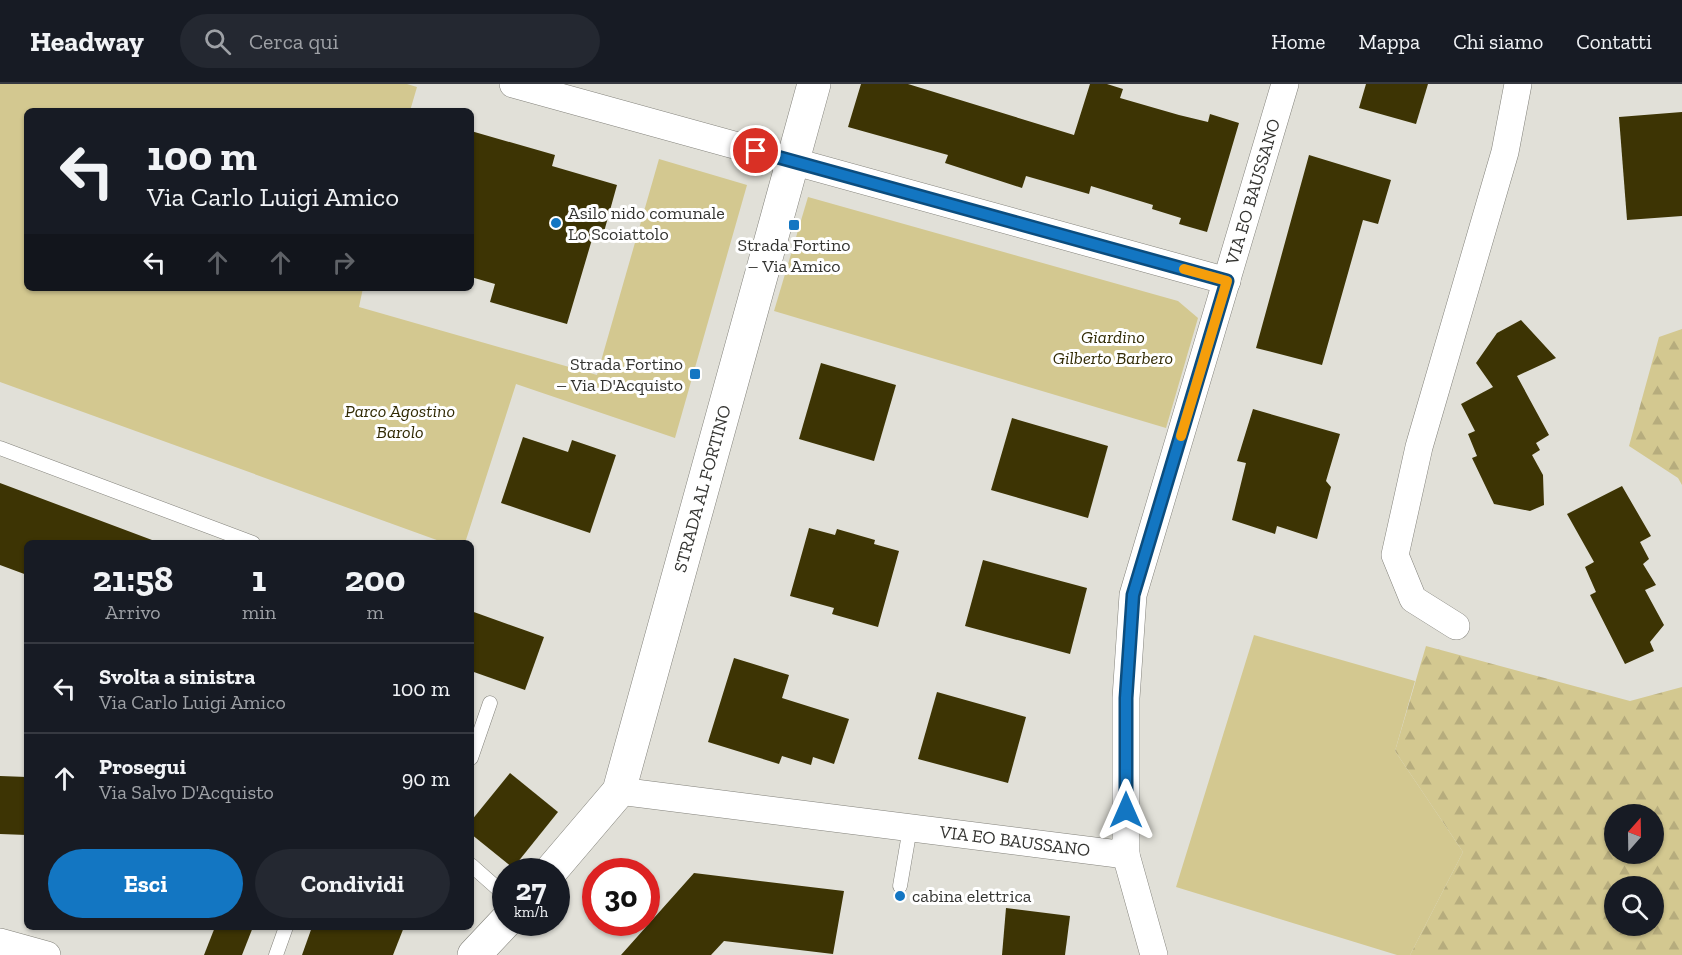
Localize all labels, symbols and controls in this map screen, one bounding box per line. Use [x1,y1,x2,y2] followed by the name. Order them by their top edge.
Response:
[180,14,600,68] search box
[30,25,144,58] text: Headway
[201,25,234,58] icon: search
[249,28,339,55] text: Cerca qui
[1271,29,1325,54] text: Home
[1358,29,1420,54] text: Mappa
[1453,29,1543,54] text: Chi siamo
[1576,29,1652,54] text: Contatti
[1221,116,1285,268] street label: VIA EO BAUSSANO
[730,125,781,176] pin
[147,130,257,181] text: 100 m
[48,132,126,210] icon: left
[739,134,772,167] icon: arrive
[147,181,399,213] text: Via Carlo Luigi Amico
[568,202,725,245] place label: Asilo nido comunale Lo Scoiattolo
[549,216,563,230] marker: Asilo nido comunale Lo Scoiattolo
[787,218,801,232] marker: Strada Fortino – Via Amico
[738,234,850,277] place label: Strada Fortino – Via Amico
[138,246,171,279] icon: left
[201,246,234,279] icon: ahead
[264,246,297,279] icon: ahead
[327,246,360,279] icon: right
[1053,326,1173,369] park label: Giardino Gilberto Barbero
[556,353,683,396] place label: Strada Fortino – Via D'Acquisto
[688,367,702,381] marker: Strada Fortino – Via D'Acquisto
[345,400,455,443] park label: Parco Agostino Barolo
[669,403,736,575] street label: STRADA AL FORTINO
[92,557,173,600] text: 21:58
[252,557,266,600] text: 1
[345,557,406,600] text: 200
[105,600,161,624] text: Arrivo
[242,600,276,624] text: min
[366,600,384,624] text: m
[99,663,255,690] text: Svolta a sinistra
[48,672,81,705] icon: left
[392,675,450,702] text: 100 m
[99,690,286,714] text: Via Carlo Luigi Amico
[99,753,186,780] text: Prosegui
[48,762,81,795] icon: ahead
[402,765,450,792] text: 90 m
[1094,778,1158,842] position arrow
[99,780,274,804] text: Via Salvo D'Acquisto
[1604,804,1664,864] north arrow
[1604,804,1664,936] map controls
[937,820,1091,861] street label: VIA EO BAUSSANO
[48,849,243,918] button: Esci
[255,849,450,918] button: Condividi
[582,858,660,936] speed limit sign: 30
[516,872,546,908] text: 27
[1604,876,1664,936] button: search
[912,885,1032,907] place label: cabina elettrica
[893,889,907,903] marker: cabina elettrica
[514,903,548,921] text: km/h

